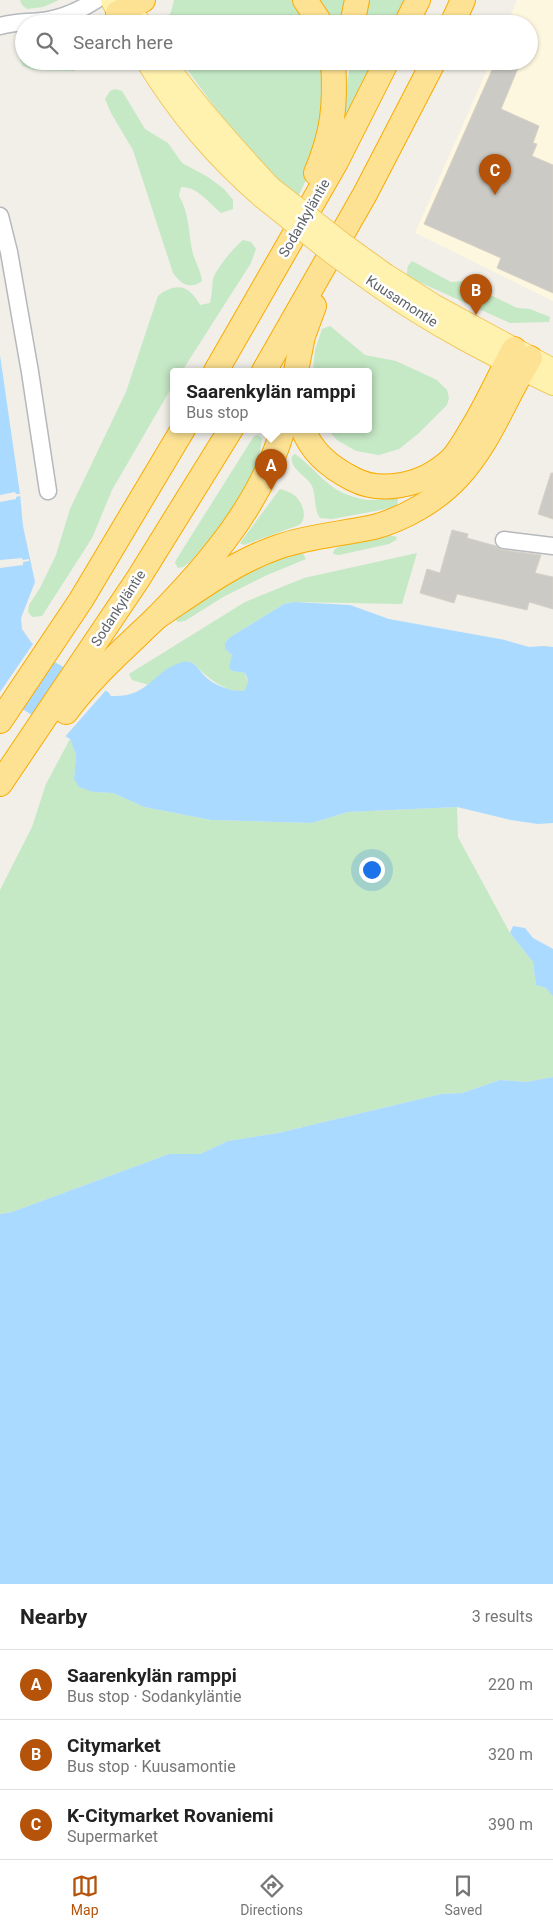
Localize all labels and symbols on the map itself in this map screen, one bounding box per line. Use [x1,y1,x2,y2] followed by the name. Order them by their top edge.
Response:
[479,154,511,195] pin: C
[275,176,333,260] street label: Sodankyläntie
[363,272,441,330] street label: Kuusamontie
[460,274,492,315] pin: B
[255,449,287,490] pin: A
[87,567,149,649] street label: Sodankyläntie
[359,857,385,883] your location

